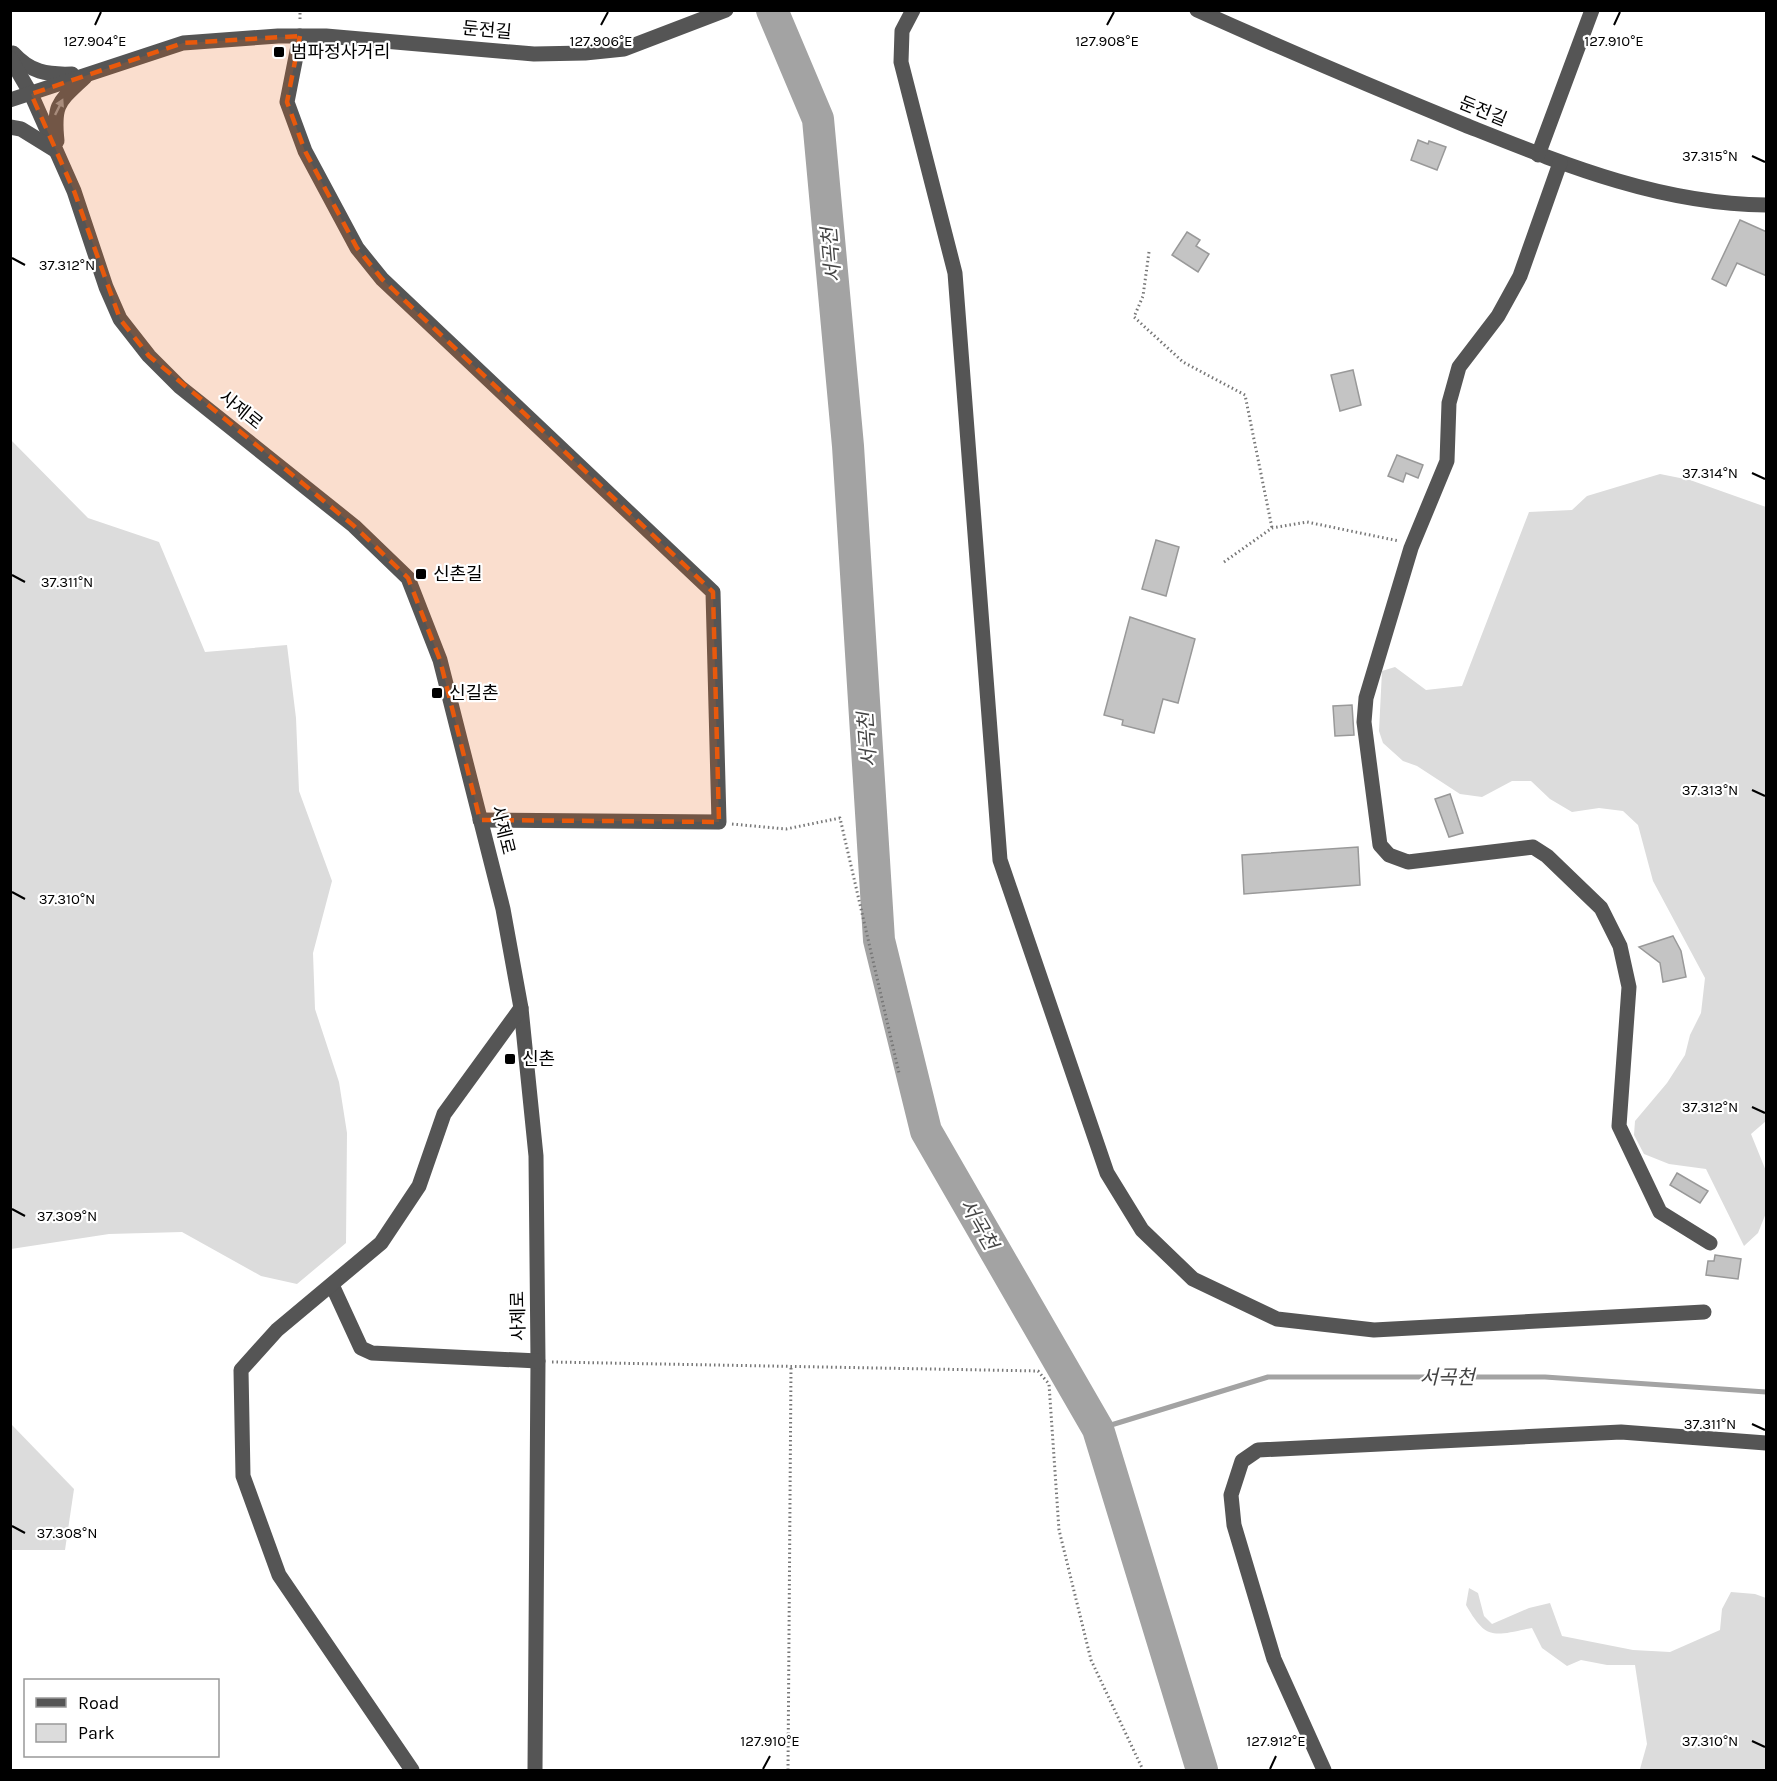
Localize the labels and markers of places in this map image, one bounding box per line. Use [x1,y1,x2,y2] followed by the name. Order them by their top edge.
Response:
[291,41,390,63] place label: 범파정사거리
[272,45,286,59] marker: 범파정사거리
[433,563,483,585] place label: 신촌길
[414,567,428,581] marker: 신촌길
[449,682,499,704] place label: 신길촌
[430,686,444,700] marker: 신길촌
[522,1048,555,1070] place label: 신촌
[503,1052,517,1066] marker: 신촌

